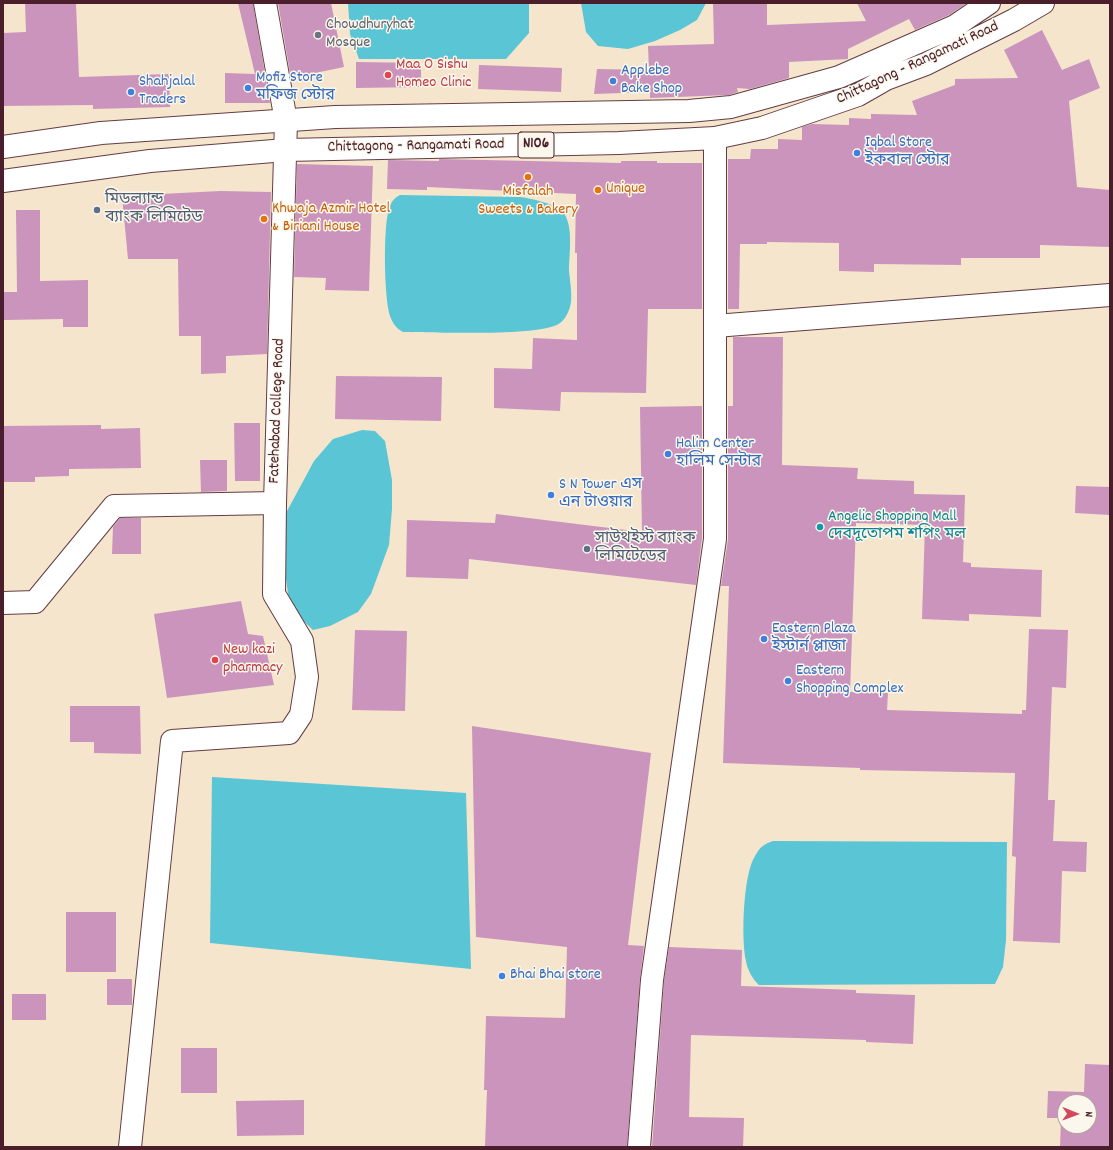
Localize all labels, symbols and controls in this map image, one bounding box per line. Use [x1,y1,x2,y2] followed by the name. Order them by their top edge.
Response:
[326,16,414,54] place label: Chowdhuryhat Mosque
[834,18,1002,110] street label: Chittagong - Rangamati Road
[313,30,323,40] marker: Chowdhuryhat Mosque
[396,56,472,94] place label: Maa O Sishu Homeo Clinic
[621,62,682,100] place label: Applebe Bake Shop
[256,69,335,107] place label: Mofiz Store মফিজ স্টোর
[383,70,393,80] marker: Maa O Sishu Homeo Clinic
[139,73,195,111] place label: Shahjalal Traders
[608,76,618,86] marker: Applebe Bake Shop
[243,83,253,93] marker: Mofiz Store মফিজ স্টোর
[126,87,136,97] marker: Shahjalal Traders
[518,132,554,158] road number: N106
[865,134,950,172] place label: Iqbal Store ইকবাল স্টোর
[327,136,505,158] street label: Chittagong - Rangamati Road
[852,148,862,158] marker: Iqbal Store ইকবাল স্টোর
[523,172,533,182] marker: Misfalah Sweets & Bakery
[606,180,645,200] place label: Unique
[478,183,578,221] place label: Misfalah Sweets & Bakery
[593,185,603,195] marker: Unique
[105,191,203,229] place label: মিডল্যান্ড ব্যাংক লিমিটেড
[272,200,390,238] place label: Khwaja Azmir Hotel & Biriani House
[92,205,102,215] marker: মিডল্যান্ড ব্যাংক লিমিটেড
[259,214,269,224] marker: Khwaja Azmir Hotel & Biriani House
[266,338,290,484] street label: Fatehabad College Road
[676,435,761,473] place label: Halim Center হালিম সেন্টার
[663,449,673,459] marker: Halim Center হালিম সেন্টার
[559,476,642,514] place label: S N Tower এস এন টাওয়ার
[546,490,556,500] marker: S N Tower এস এন টাওয়ার
[828,508,966,546] place label: Angelic Shopping Mall দেবদূতোপম শপিং মল
[815,522,825,532] marker: Angelic Shopping Mall দেবদূতোপম শপিং মল
[595,530,696,568] place label: সাউথইস্ট ব্যাংক লিমিটেডের
[582,544,592,554] marker: সাউথইস্ট ব্যাংক লিমিটেডের
[772,620,856,658] place label: Eastern Plaza ইস্টার্ন প্লাজা
[759,634,769,644] marker: Eastern Plaza ইস্টার্ন প্লাজা
[223,641,283,679] place label: New kazi pharmacy
[210,655,220,665] marker: New kazi pharmacy
[796,662,903,700] place label: Eastern Shopping Complex
[783,676,793,686] marker: Eastern Shopping Complex
[510,966,601,986] place label: Bhai Bhai store
[497,971,507,981] marker: Bhai Bhai store
[1057,1094,1097,1134] north arrow
[1080,1111,1096,1117] text: N

